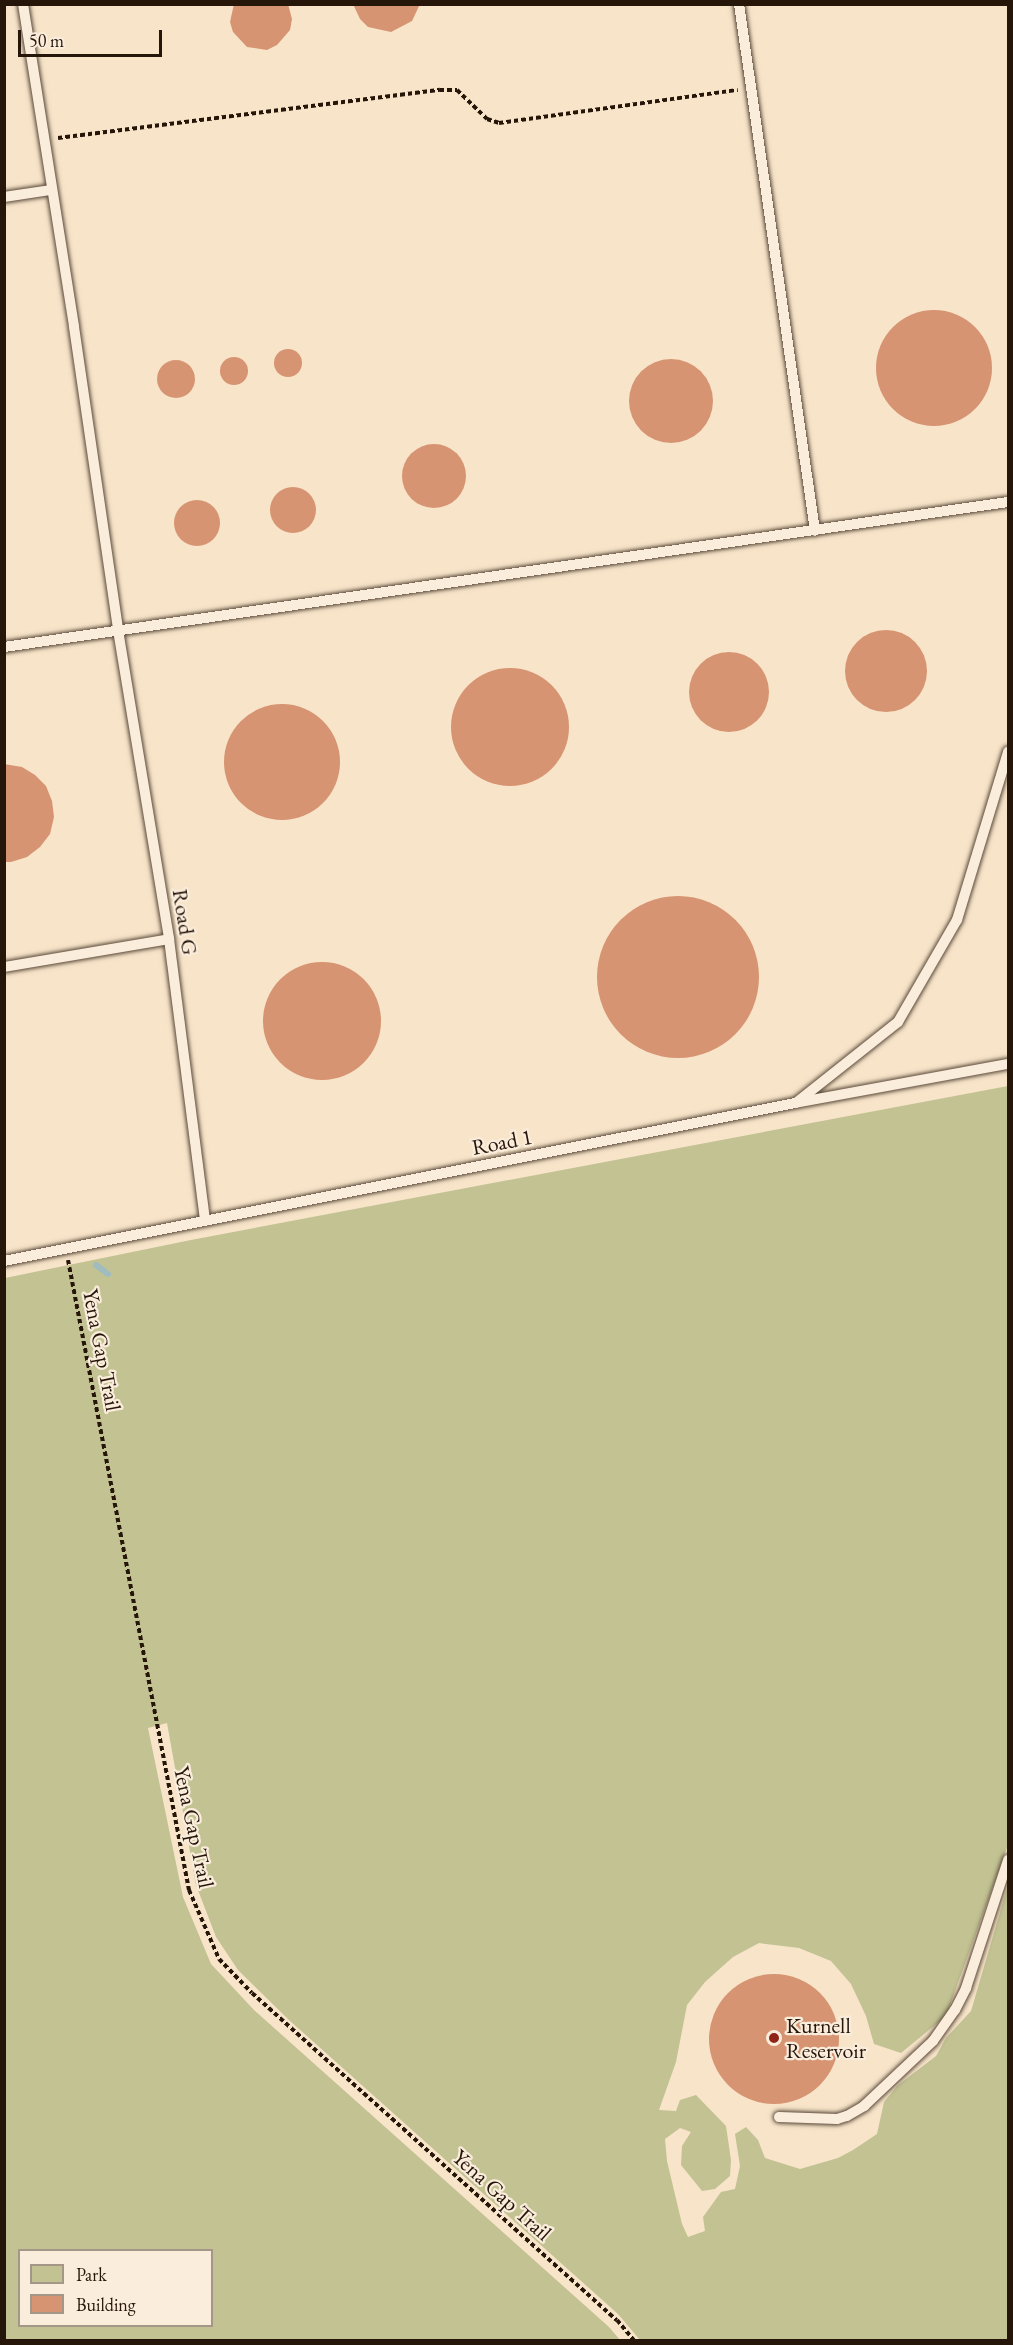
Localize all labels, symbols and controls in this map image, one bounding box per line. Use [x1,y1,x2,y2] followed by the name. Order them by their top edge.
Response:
[21,18,165,56] scale bar
[29,29,64,52] text: 50 m
[167,887,203,957] street label: Road G
[470,1123,534,1161] street label: Road 1
[77,1287,127,1413] street label: Yena Gap Trail
[168,1764,220,1890] street label: Yena Gap Trail
[786,2012,866,2064] place label: Kurnell Reservoir
[767,2031,781,2045] marker: Kurnell Reservoir
[447,2144,557,2246] street label: Yena Gap Trail
[18,2249,213,2327] legend
[76,2263,107,2286] text: Park
[76,2293,136,2316] text: Building

